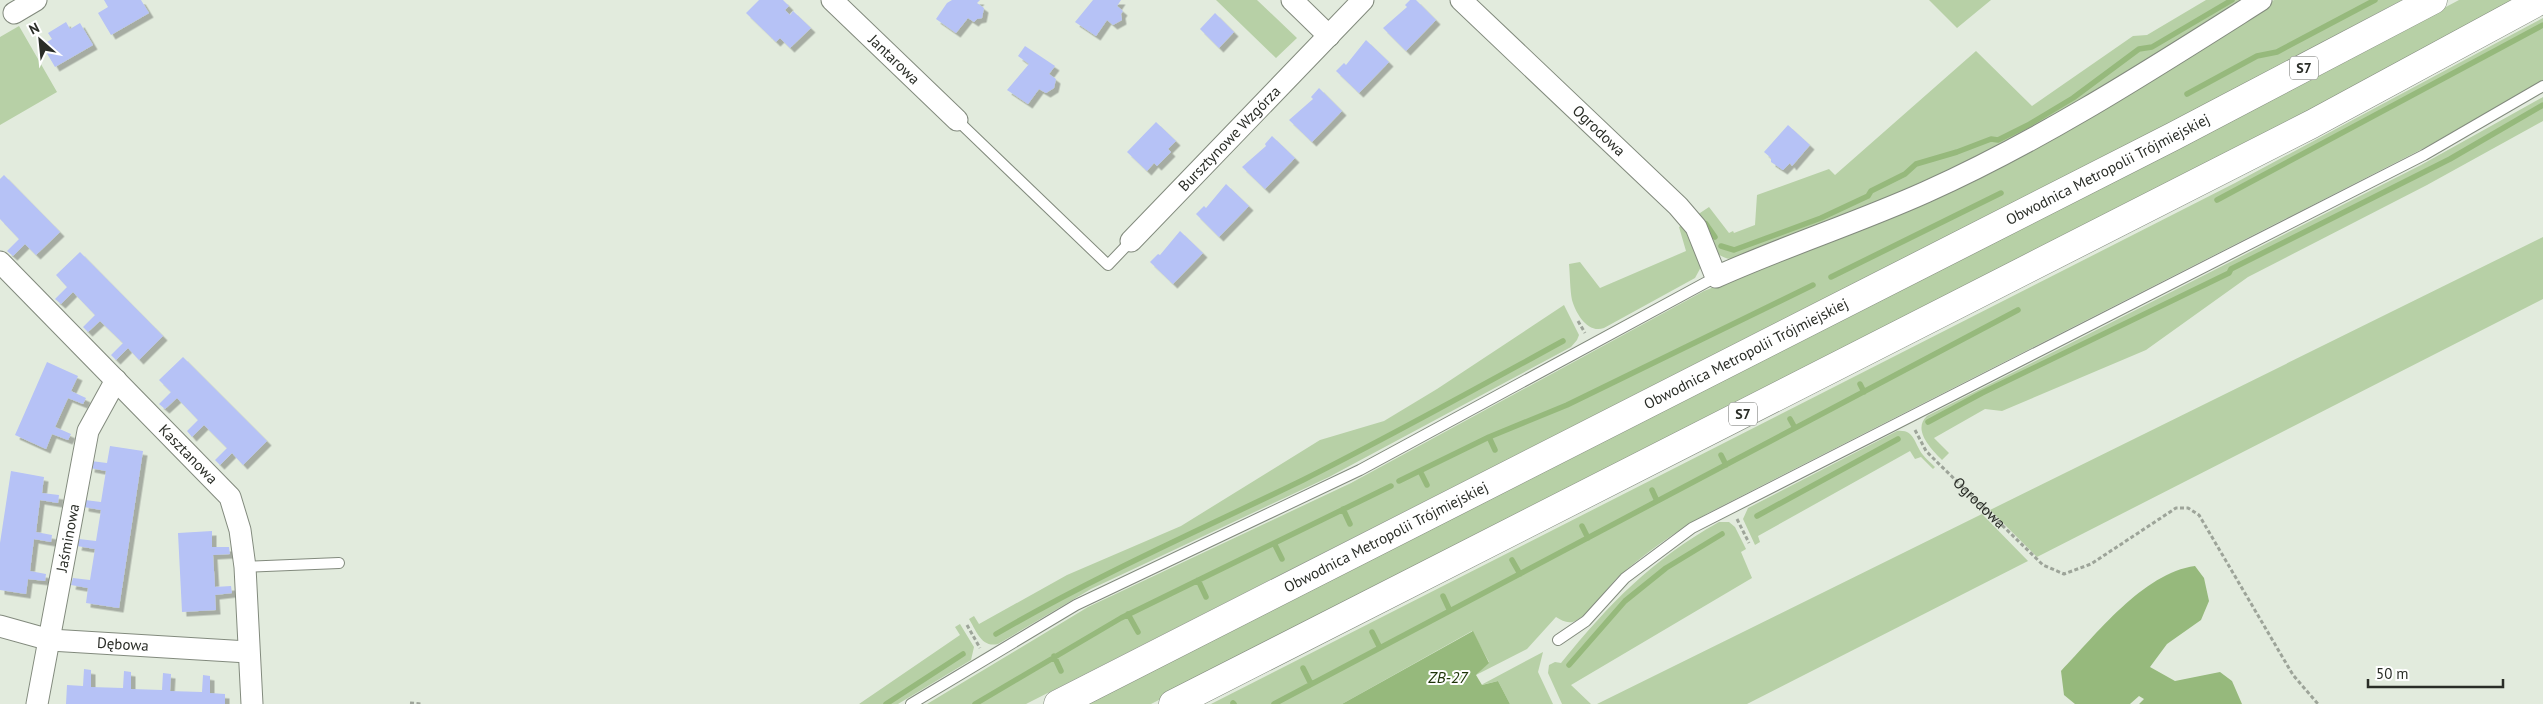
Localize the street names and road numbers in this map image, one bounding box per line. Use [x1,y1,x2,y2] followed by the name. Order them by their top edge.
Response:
[864,29,924,88] street label: Jantarowa
[2290,56,2318,80] road number: S7
[1174,82,1284,195] street label: Bursztynowe Wzgórza
[1569,101,1630,160] street label: Ogrodowa
[2002,109,2213,229] street label: Obwodnica Metropolii Trójmiejskiej
[1641,294,1851,413] street label: Obwodnica Metropolii Trójmiejskiej
[1729,402,1757,426] road number: S7
[155,420,222,488] street label: Kasztanowa
[1949,473,2010,532] street label: Ogrodowa
[1280,477,1491,596] street label: Obwodnica Metropolii Trójmiejskiej
[52,502,83,574] street label: Jaśminowa
[96,633,149,655] street label: Dębowa

